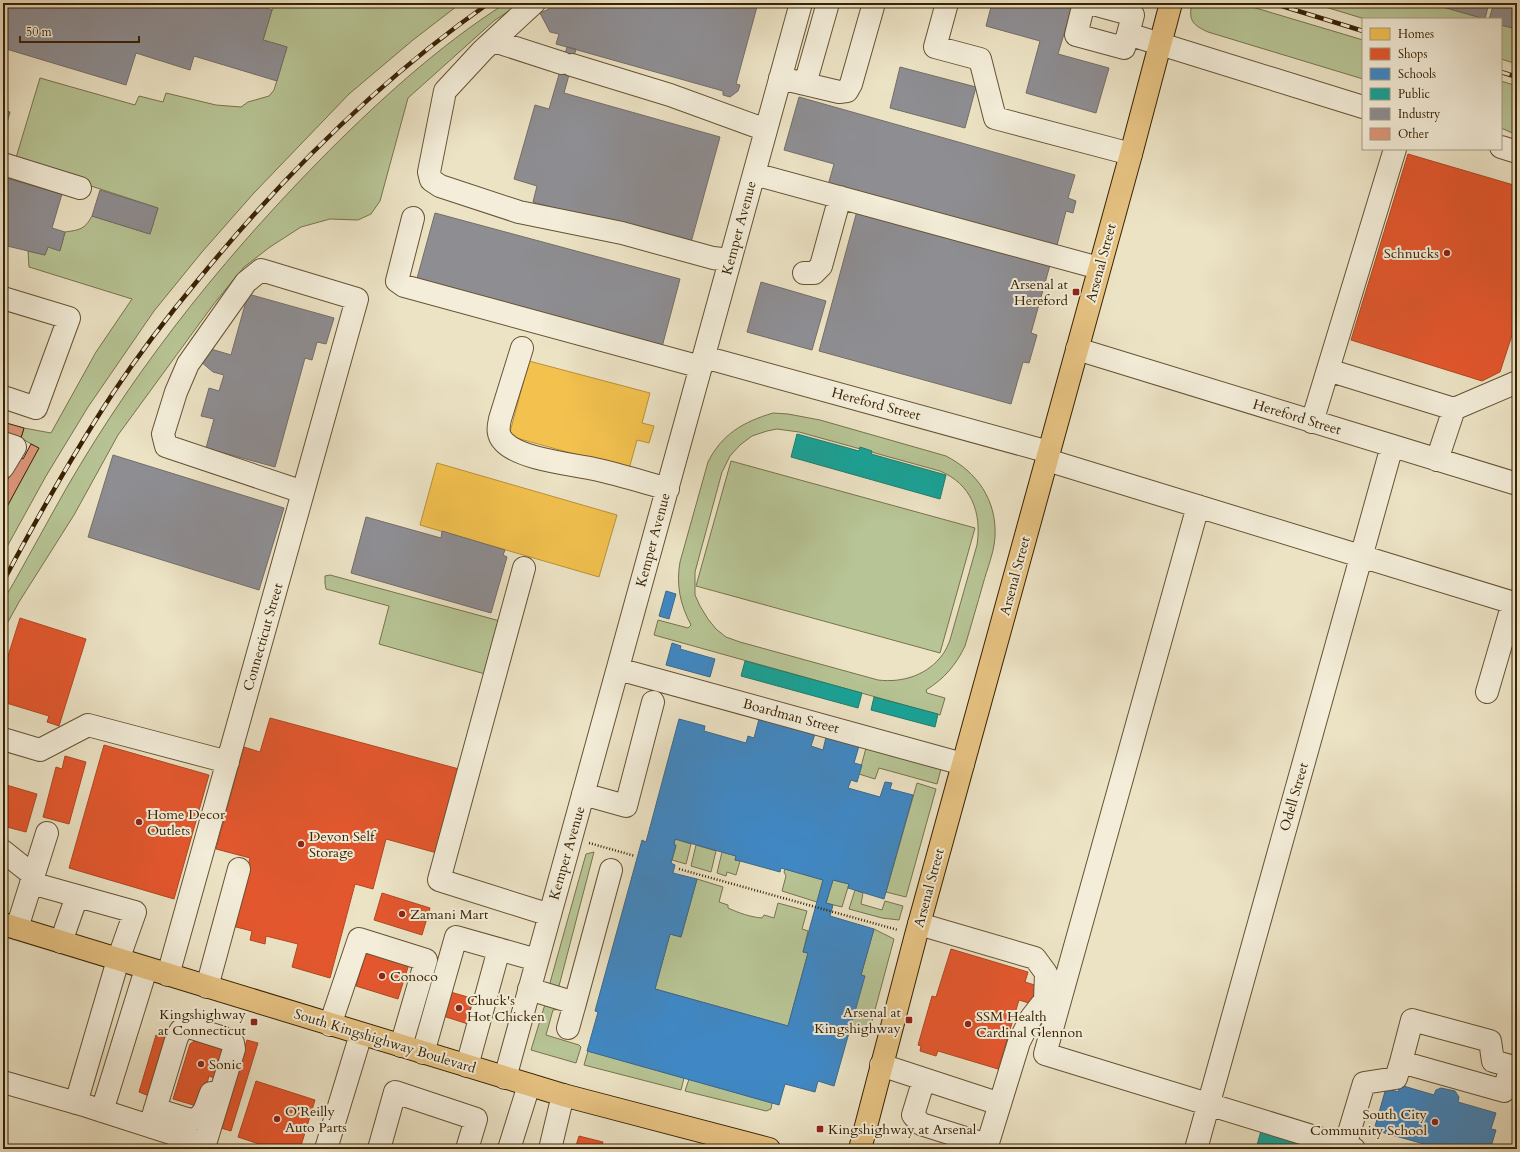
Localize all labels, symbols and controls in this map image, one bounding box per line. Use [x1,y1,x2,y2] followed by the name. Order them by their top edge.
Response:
[20,18,139,44] scale bar
[1362,18,1502,150] legend
[26,24,53,40] text: 50 m
[1398,26,1434,42] text: Homes
[1398,46,1427,62] text: Shops
[1398,66,1436,82] text: Schools
[1398,86,1431,102] text: Public
[1398,106,1441,122] text: Industry
[1398,126,1429,142] text: Other
[717,179,761,277] street label: Kemper Avenue
[1081,221,1121,305] street label: Arsenal Street
[1384,244,1439,263] place label: Schnucks
[1442,248,1452,258] marker: Schnucks
[1010,275,1069,310] place label: Arsenal at Hereford
[1071,287,1081,297] marker: Arsenal at Hereford
[829,383,923,425] street label: Hereford Street
[1251,395,1344,440] street label: Hereford Street
[631,491,675,589] street label: Kemper Avenue
[995,534,1035,618] street label: Arsenal Street
[239,580,288,693] street label: Connecticut Street
[741,694,842,738] street label: Boardman Street
[1275,760,1313,833] street label: Odell Street
[545,804,589,902] street label: Kemper Avenue
[147,805,226,840] place label: Home Decor Outlets
[134,817,144,827] marker: Home Decor Outlets
[309,827,377,862] place label: Devon Self Storage
[296,839,306,849] marker: Devon Self Storage
[909,846,949,930] street label: Arsenal Street
[410,905,489,924] place label: Zamani Mart
[397,909,407,919] marker: Zamani Mart
[390,967,438,986] place label: Conoco
[377,971,387,981] marker: Conoco
[467,991,545,1026] place label: Chuck's Hot Chicken
[454,1003,464,1013] marker: Chuck's Hot Chicken
[814,1003,902,1038] place label: Arsenal at Kingshighway
[292,1004,479,1078] street label: South Kingshighway Boulevard
[158,1005,247,1040] place label: Kingshighway at Connecticut
[976,1007,1083,1042] place label: SSM Health Cardinal Glennon
[904,1015,914,1025] marker: Arsenal at Kingshighway
[249,1017,259,1027] marker: Kingshighway at Connecticut
[963,1019,973,1029] marker: SSM Health Cardinal Glennon
[209,1055,242,1074] place label: Sonic
[196,1059,206,1069] marker: Sonic
[285,1102,347,1137] place label: O'Reilly Auto Parts
[1310,1105,1428,1140] place label: South City Community School
[272,1114,282,1124] marker: O'Reilly Auto Parts
[1430,1117,1440,1127] marker: South City Community School
[828,1120,977,1139] place label: Kingshighway at Arsenal
[815,1124,825,1134] marker: Kingshighway at Arsenal

